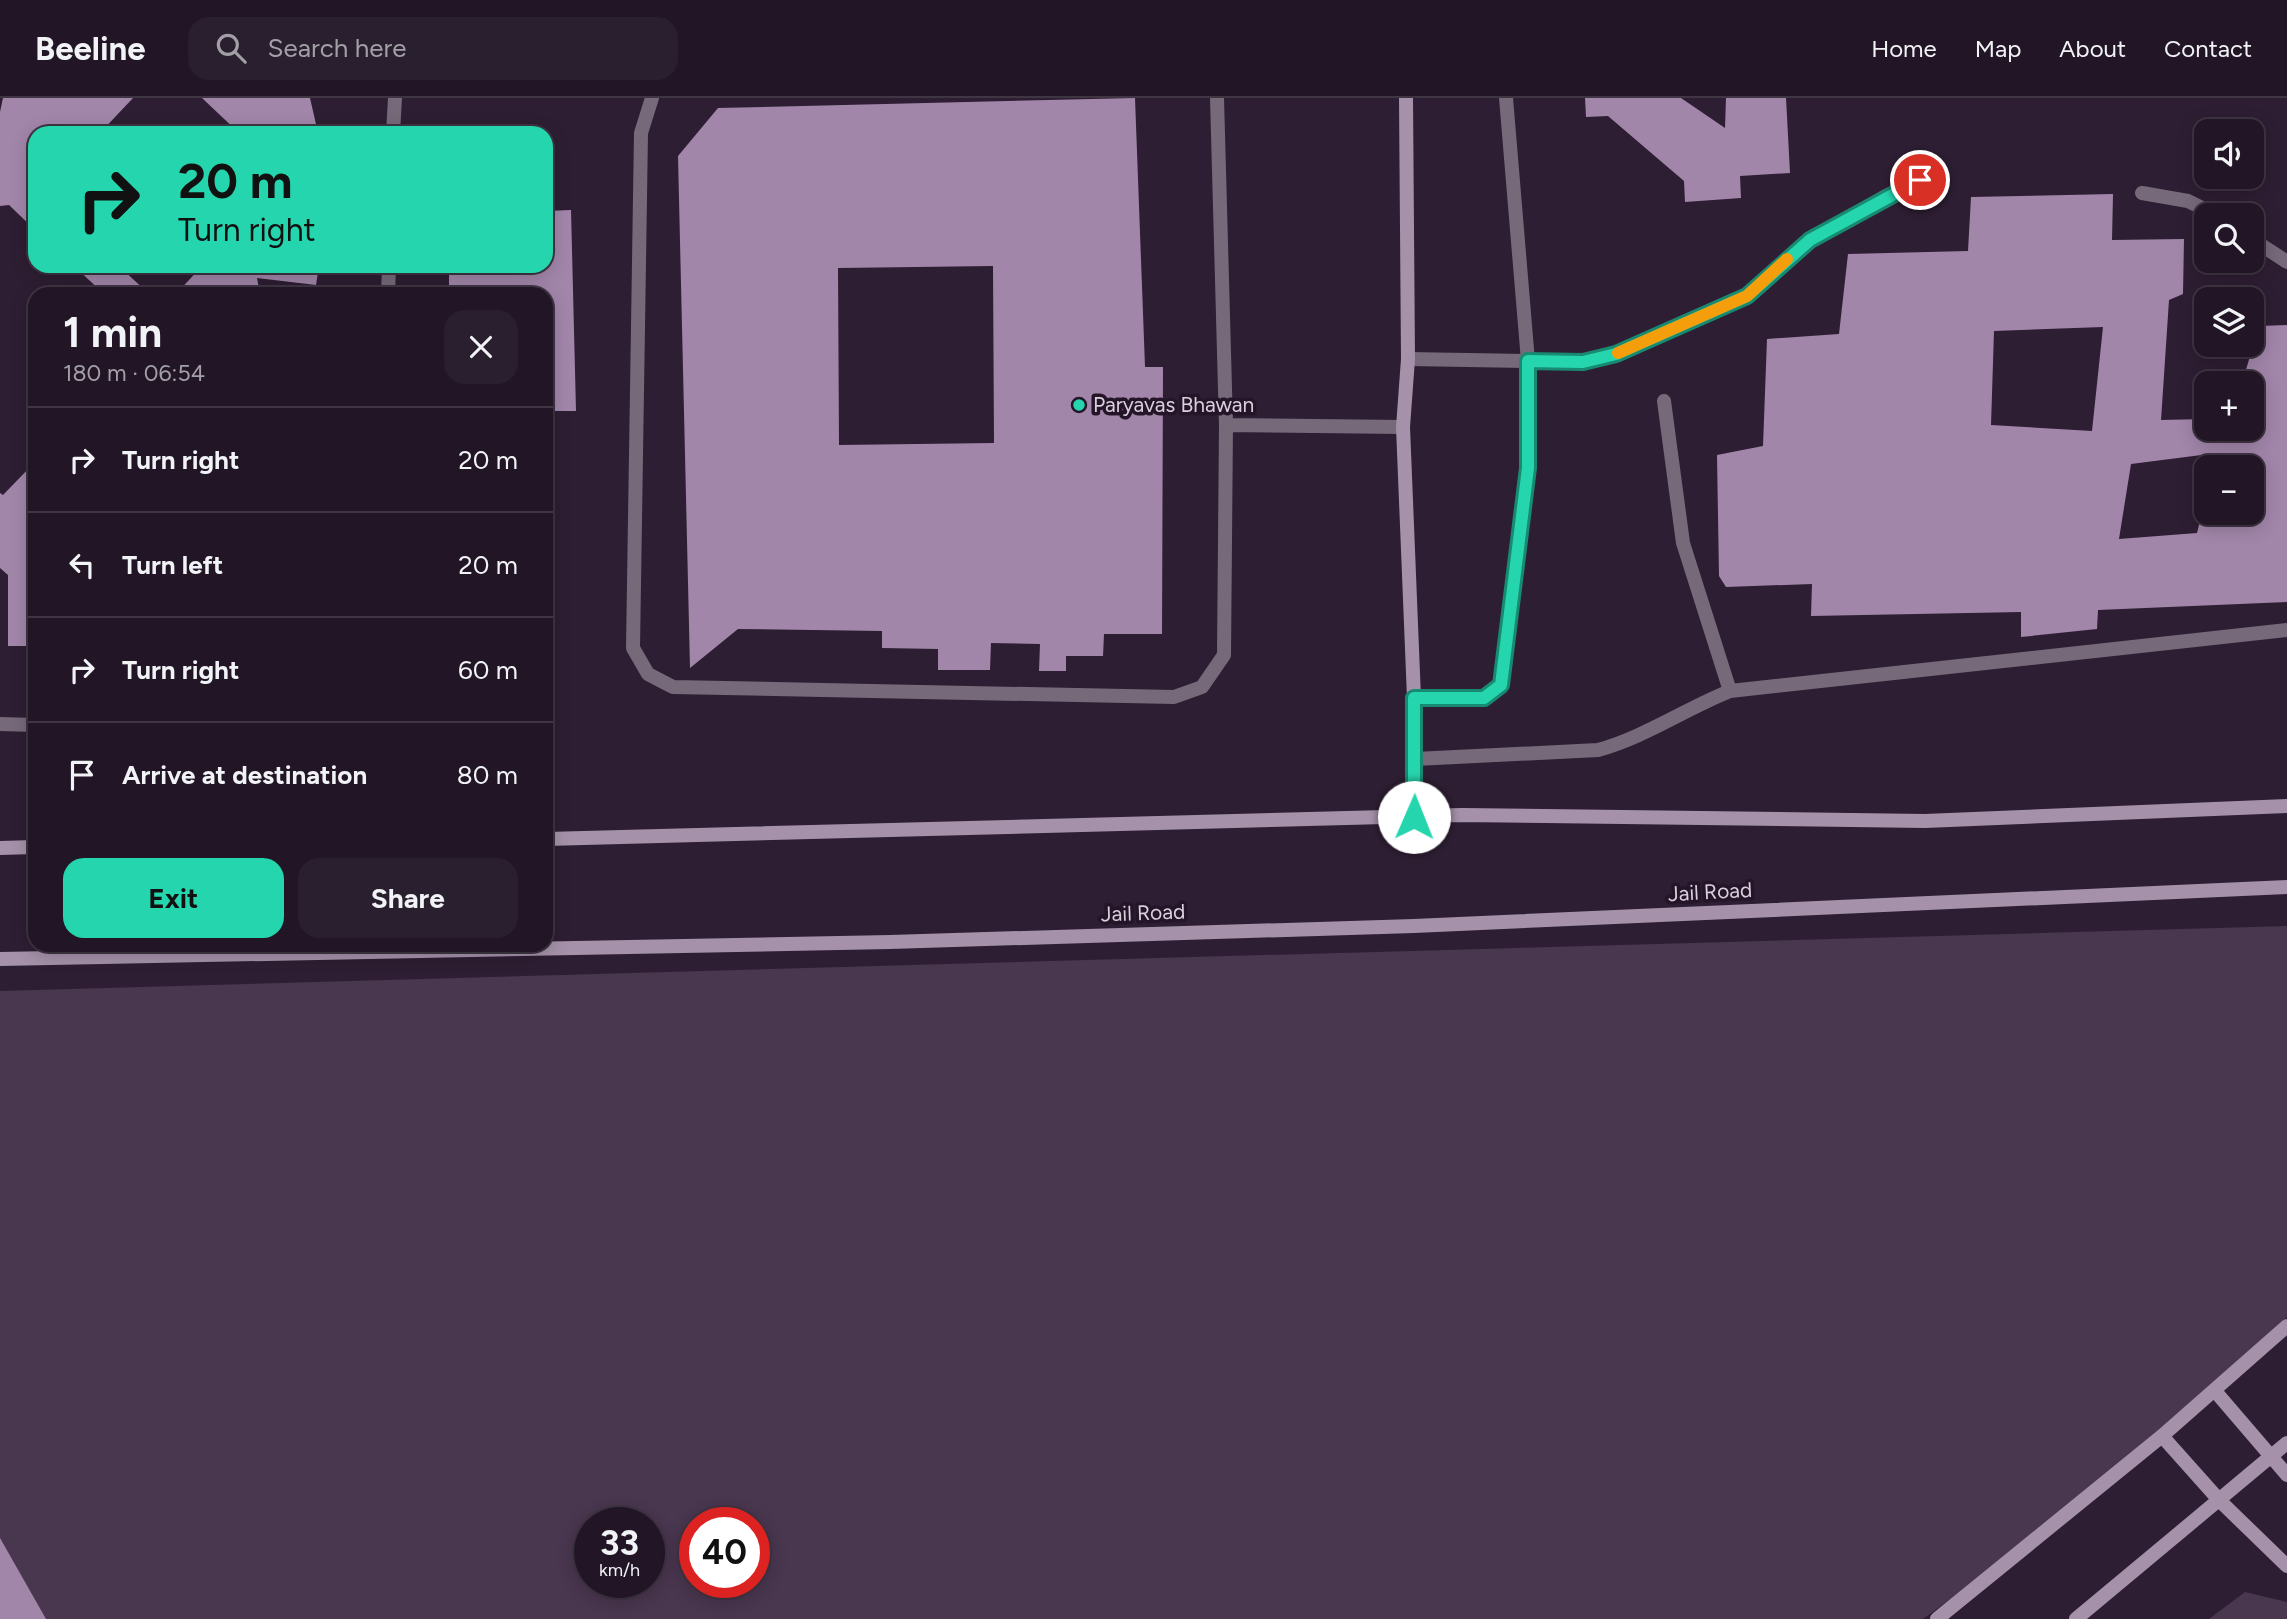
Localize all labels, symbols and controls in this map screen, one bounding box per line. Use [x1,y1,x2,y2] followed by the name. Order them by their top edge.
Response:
[188,17,678,80] search box
[35,29,146,68] text: Beeline
[212,29,250,67] icon: search
[268,32,406,64] text: Search here
[1871,34,1937,63] text: Home
[1975,34,2021,63] text: Map
[2059,34,2126,63] text: About
[2164,34,2252,63] text: Contact
[2194,119,2264,525] map controls
[2194,119,2264,189] button: sound
[1890,150,1950,210] pin
[178,151,293,210] text: 20 m
[63,154,154,245] icon: right
[1901,161,1939,199] icon: arrive
[2194,203,2264,273] button: search
[178,211,316,249] text: Turn right
[2194,287,2264,357] button: layers
[63,307,162,358] text: 1 min
[444,310,518,384] button: close
[63,359,205,387] text: 180 m · 06:54
[2194,371,2264,441] button: +
[1093,392,1254,417] place label: Paryavas Bhawan
[1071,397,1087,413] marker: Paryavas Bhawan
[63,441,101,479] icon: right
[122,444,239,476] text: Turn right
[458,444,518,476] text: 20 m
[2194,455,2264,525] button: −
[63,546,101,584] icon: left
[122,549,223,581] text: Turn left
[458,549,518,581] text: 20 m
[63,651,101,689] icon: right
[122,654,239,686] text: Turn right
[458,654,518,686] text: 60 m
[63,756,101,794] icon: arrive
[122,759,367,791] text: Arrive at destination
[457,759,518,791] text: 80 m
[1377,780,1451,854] position arrow
[63,858,284,938] button: Exit
[298,858,518,938] button: Share
[1667,877,1753,906] street label: Jail Road
[1100,899,1186,926] street label: Jail Road
[679,1507,770,1598] speed limit sign: 40
[600,1522,639,1564] text: 33
[599,1559,640,1581] text: km/h

